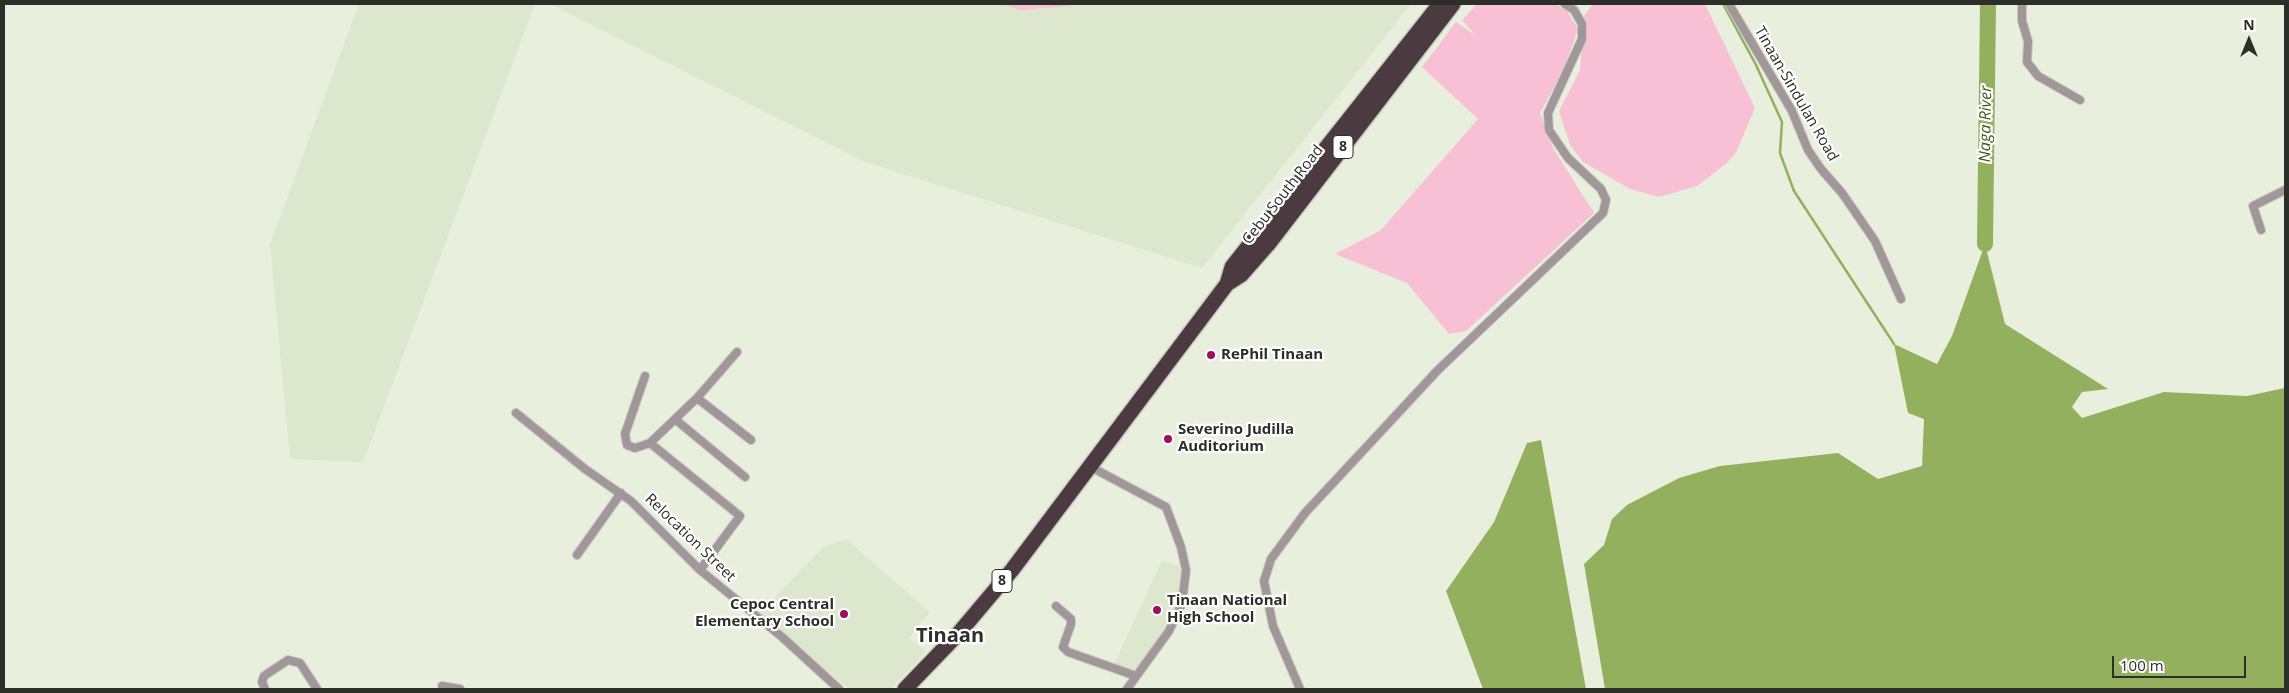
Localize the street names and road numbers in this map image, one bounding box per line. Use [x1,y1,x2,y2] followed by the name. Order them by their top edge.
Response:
[1750,23,1842,165] street label: Tinaan-Sindulan Road
[1333,136,1353,158] road number: 8
[1239,142,1327,248] street label: Cebu South Road
[641,490,739,586] street label: Relocation Street
[992,570,1012,592] road number: 8

